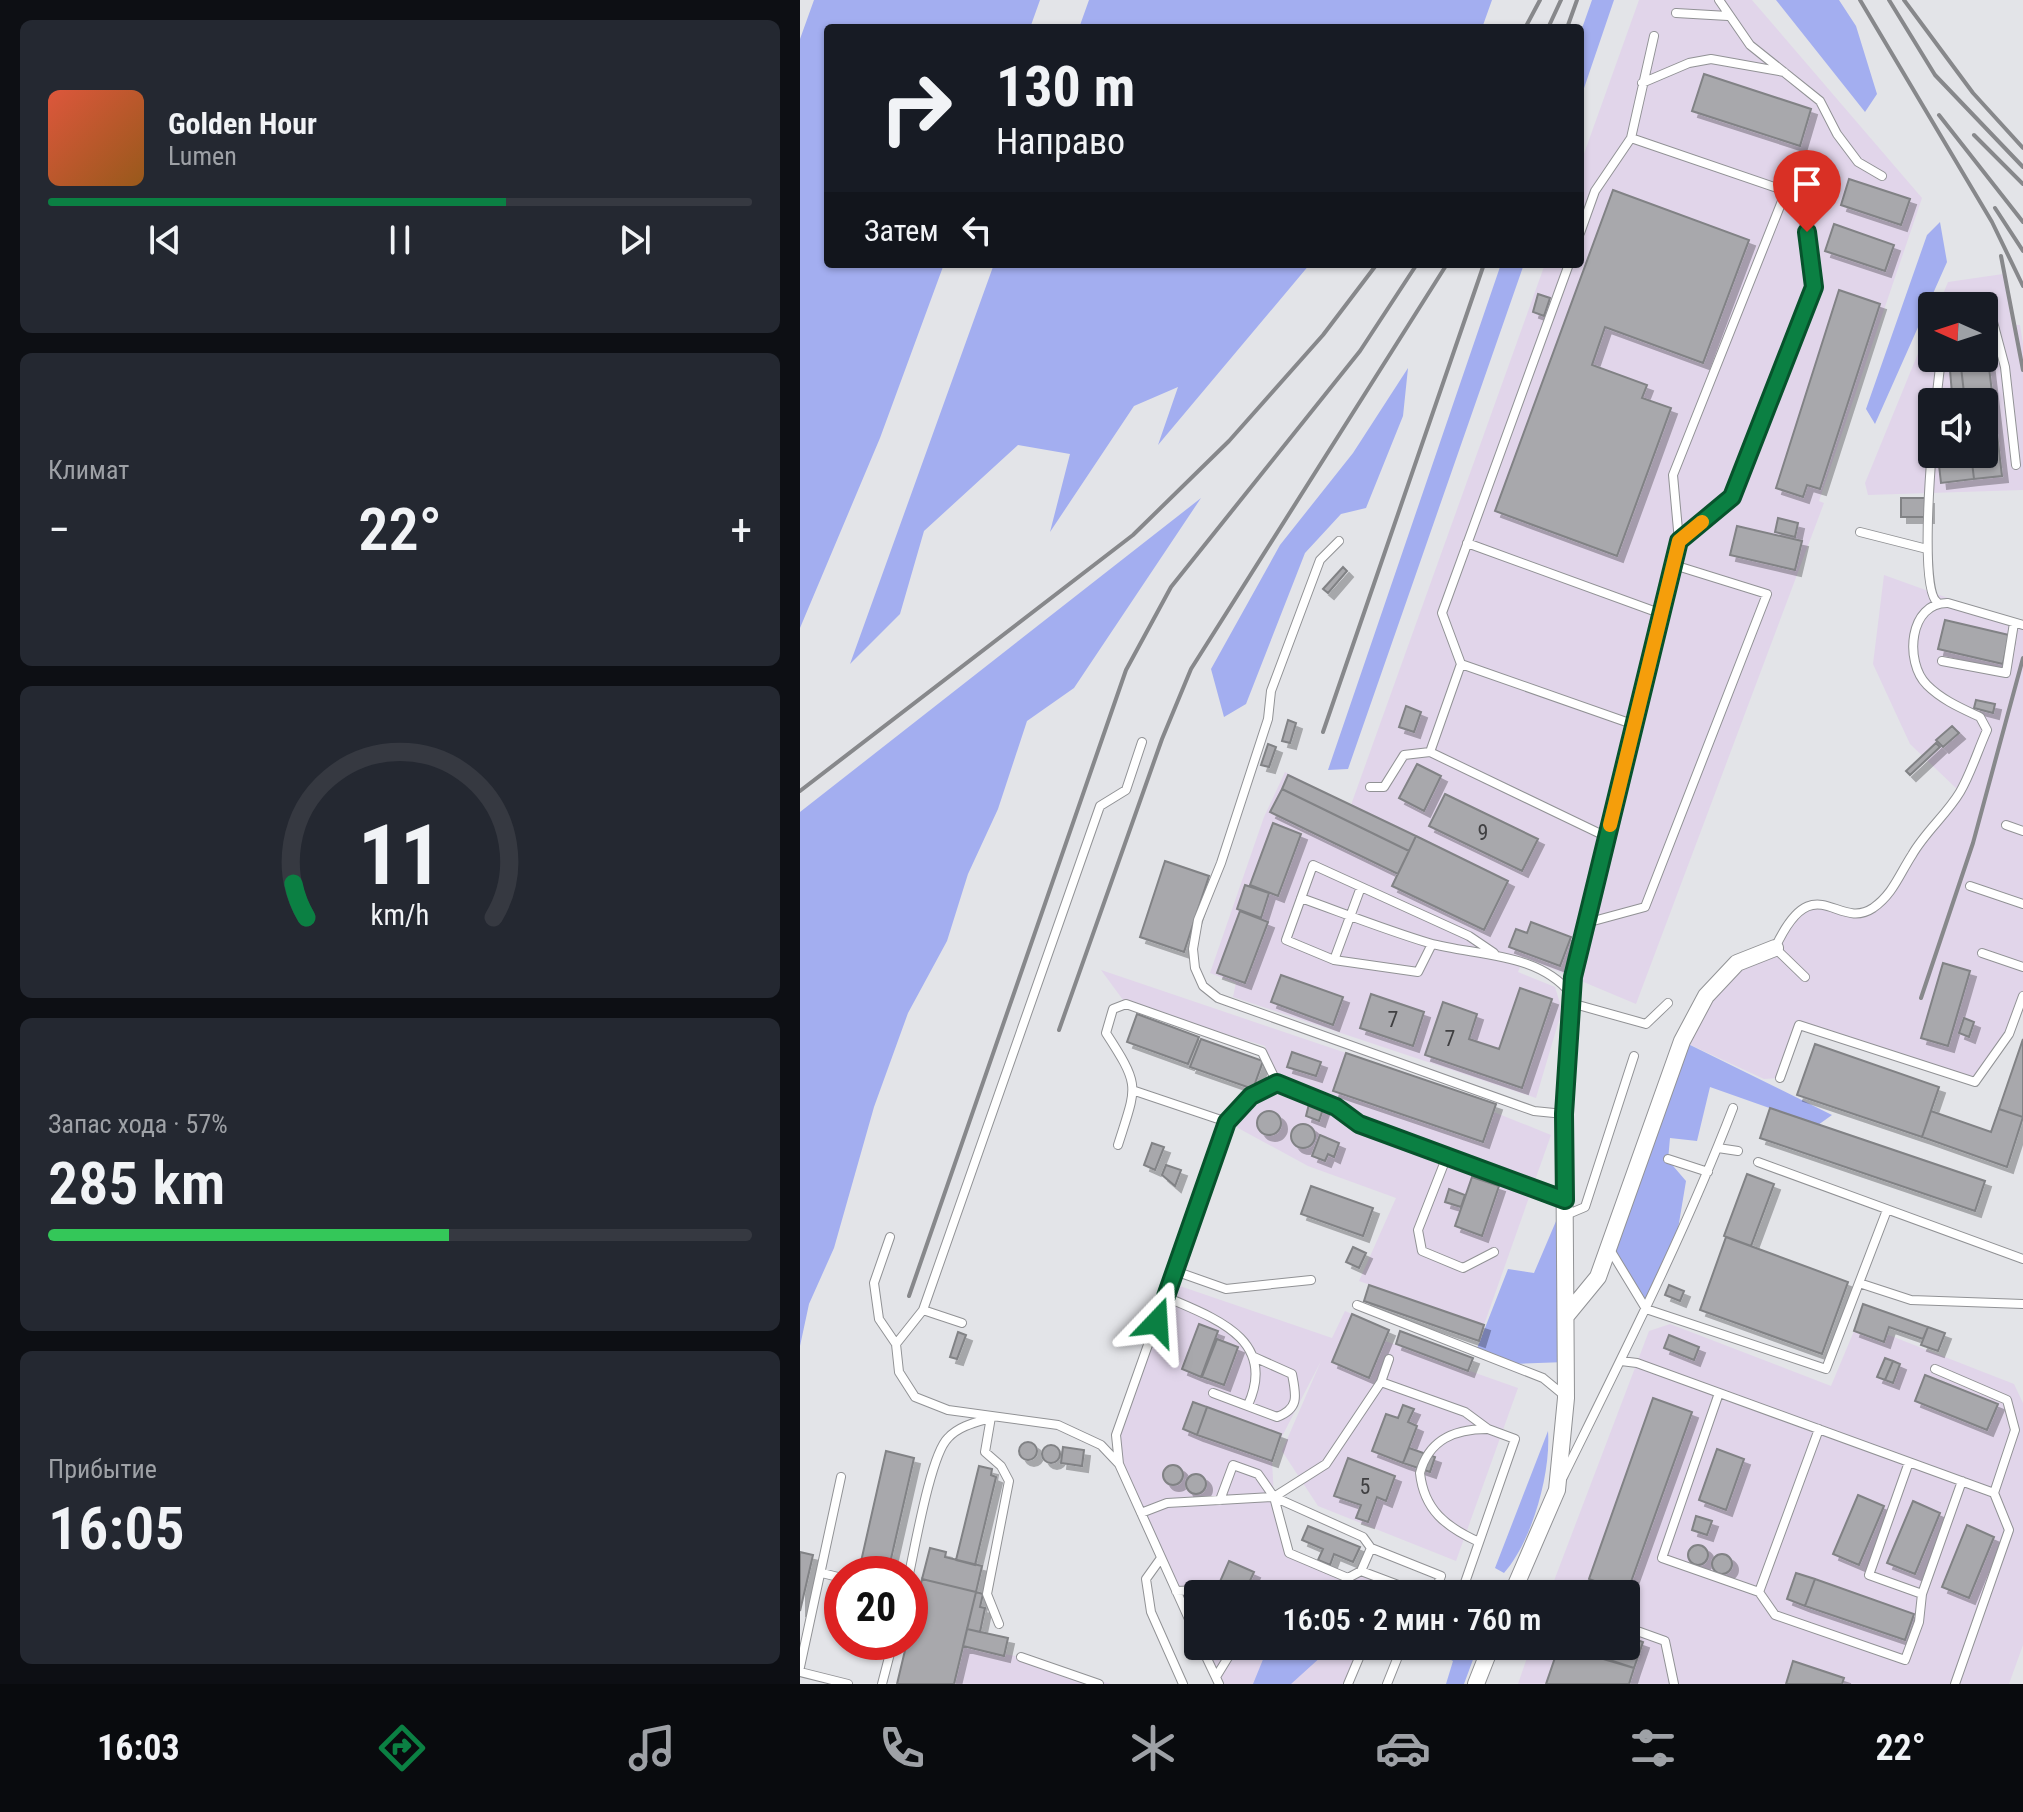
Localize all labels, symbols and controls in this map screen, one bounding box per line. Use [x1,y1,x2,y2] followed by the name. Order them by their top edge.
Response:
[996,54,1135,120] text: 130 m
[864,56,968,160] icon: right
[168,106,317,141] text: Golden Hour
[996,121,1125,163] text: Направо
[168,141,237,171] text: Lumen
[1773,150,1841,232] pin
[1785,162,1829,206] icon: arrive
[955,208,999,252] icon: left
[864,213,939,248] text: Затем
[143,218,187,262] icon: previous
[378,218,422,262] icon: pause
[613,218,657,262] icon: next
[1918,292,1998,372] north arrow
[1918,292,1998,468] map controls
[1918,388,1998,468] button: sound
[48,455,129,485] text: Климат
[358,494,442,565] text: 22°
[48,504,70,556] text: −
[730,504,752,556] text: +
[358,807,442,904] text: 11
[1478,820,1488,845] house number: 9
[371,898,429,932] text: km/h
[1388,1007,1398,1032] house number: 7
[1445,1026,1455,1051] house number: 7
[48,1109,228,1139] text: Запас хода · 57%
[48,1148,225,1219] text: 285 km
[1115,1280,1199,1364] position arrow
[48,1454,157,1484] text: Прибытие
[1360,1474,1370,1499] house number: 5
[48,1493,185,1564] text: 16:05
[824,1556,928,1660] speed limit sign: 20
[1283,1602,1541,1637] text: 16:05 · 2 мин · 760 m
[374,1720,430,1776] icon: directions
[624,1720,680,1776] icon: music
[874,1720,930,1776] icon: phone
[1125,1720,1181,1776] icon: climate
[1375,1720,1431,1776] icon: car
[1625,1720,1681,1776] icon: filters
[97,1727,180,1769] text: 16:03
[1875,1727,1926,1769] text: 22°

